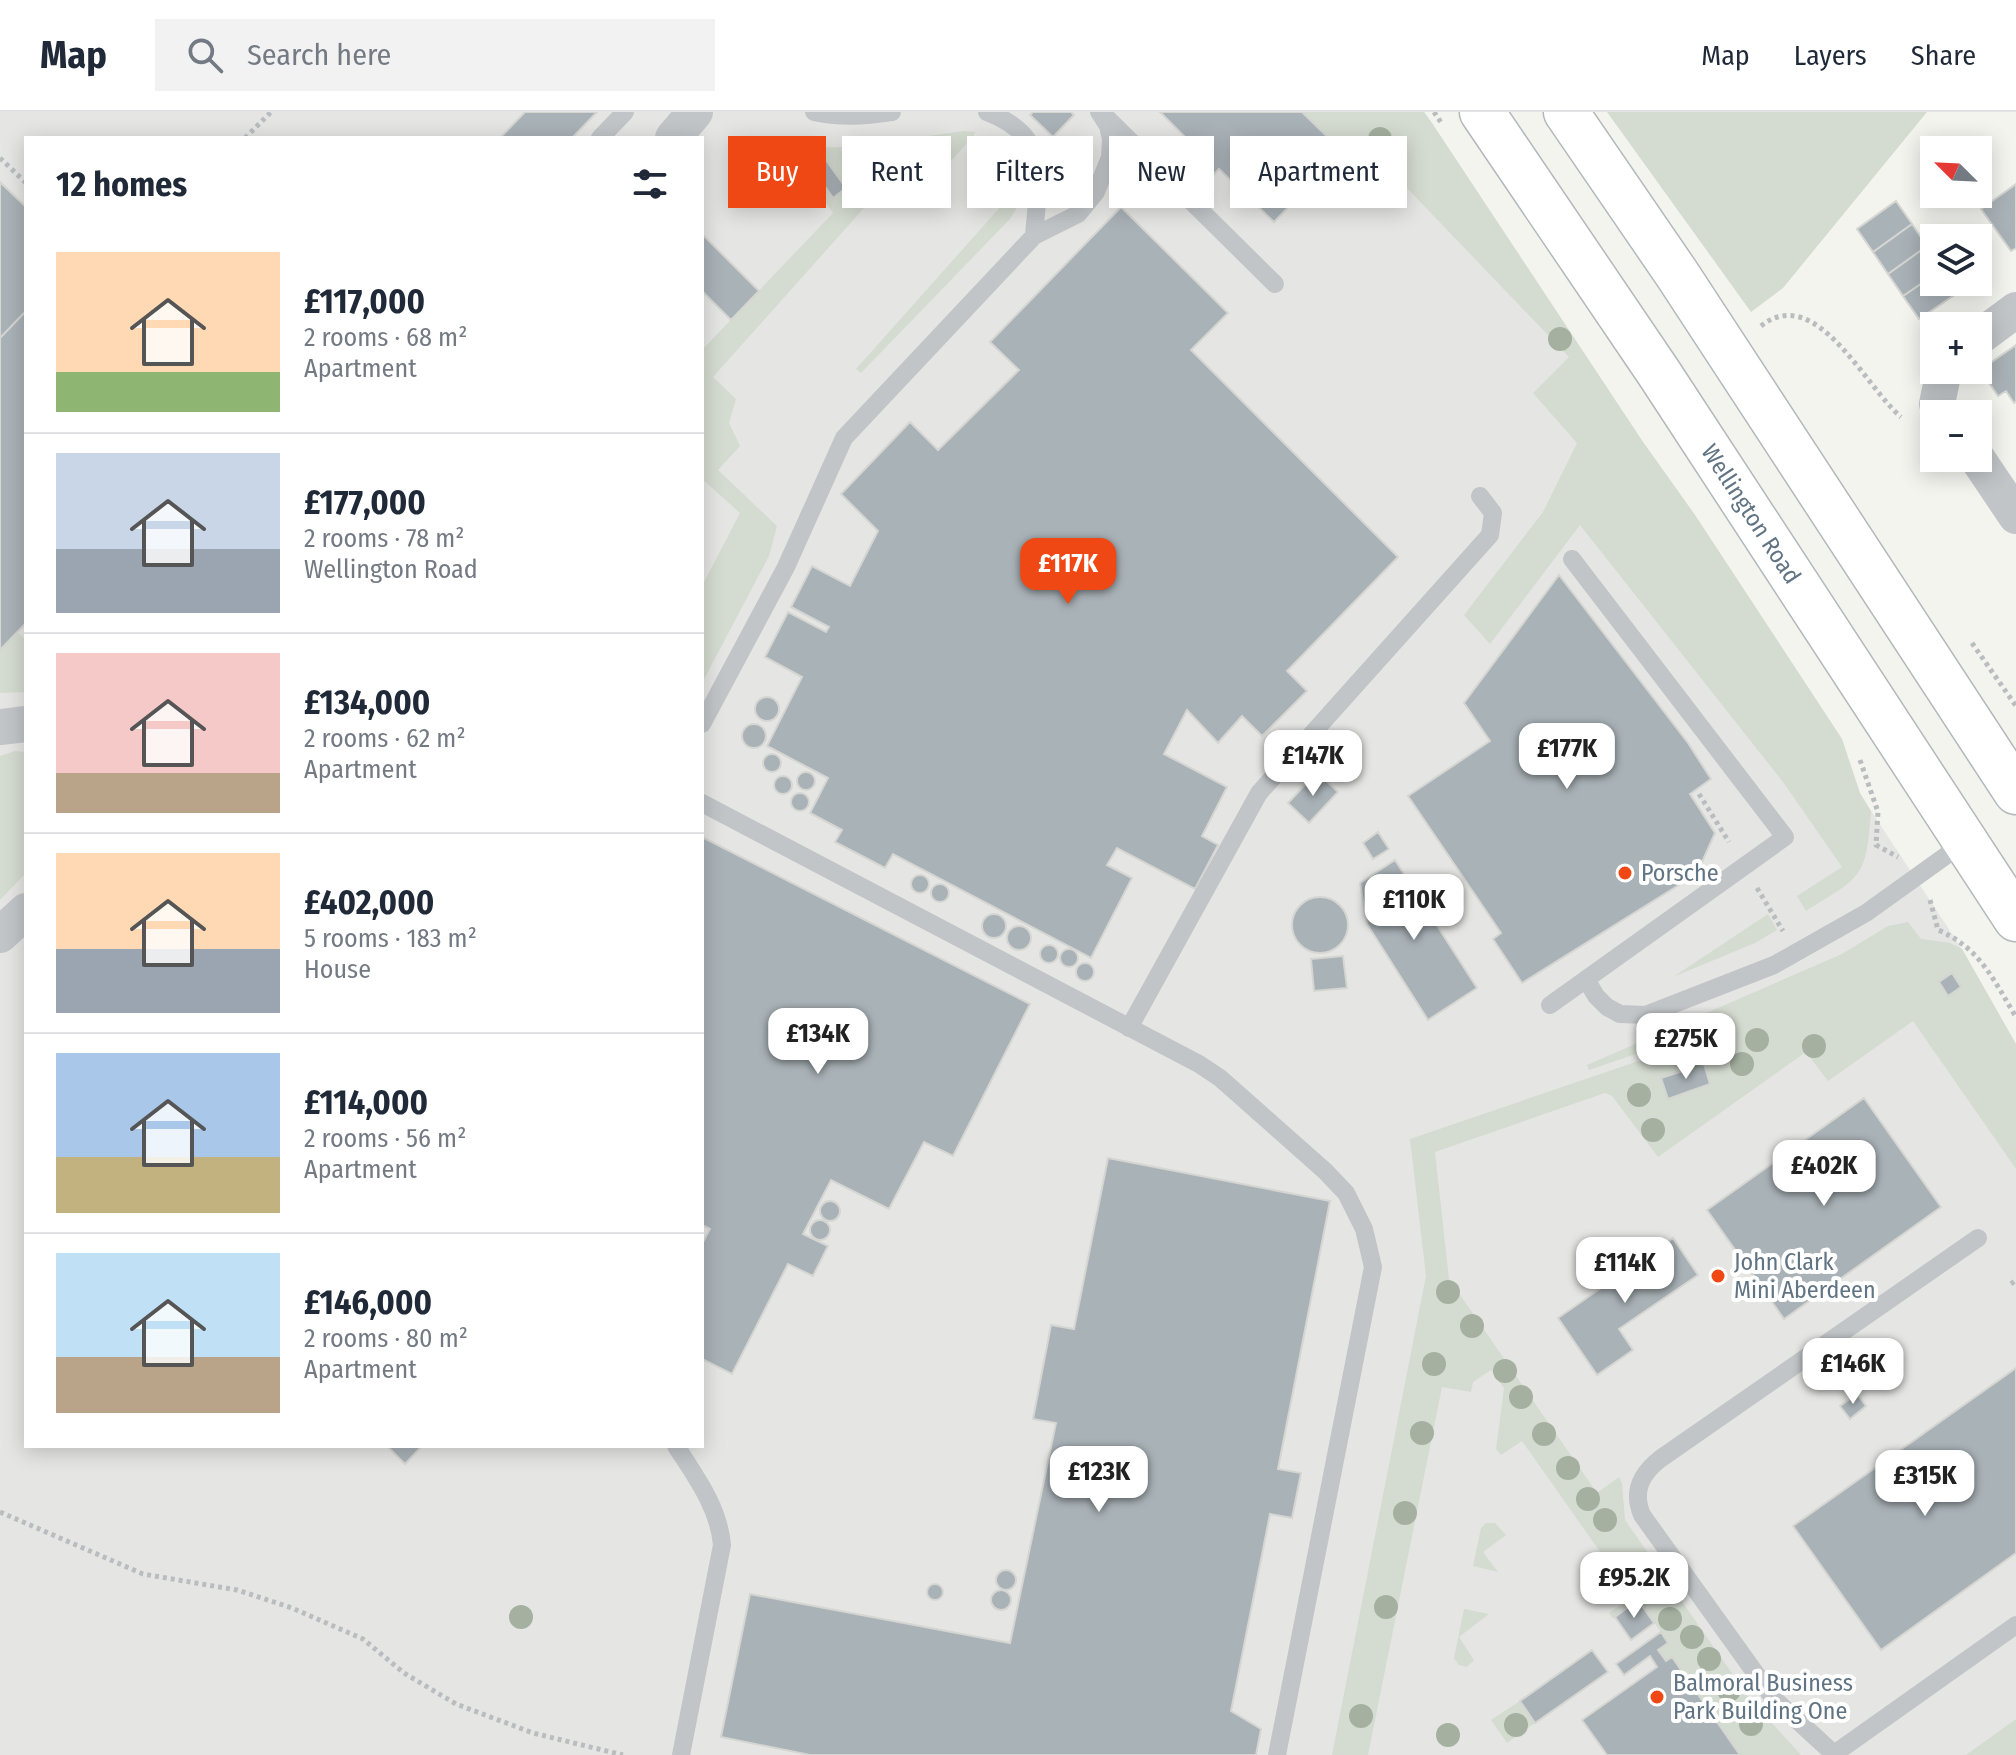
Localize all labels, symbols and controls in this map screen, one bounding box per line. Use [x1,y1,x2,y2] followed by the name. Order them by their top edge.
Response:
[155,19,715,91] search box
[40,32,107,78] text: Map
[183,33,227,77] icon: search
[247,37,391,73] text: Search here
[1701,39,1750,72] text: Map
[1794,39,1867,72] text: Layers
[1911,39,1976,72] text: Share
[728,136,826,208] chip: Buy
[842,136,951,208] chip: Rent
[967,136,1093,208] chip: Filters
[1109,136,1214,208] chip: New
[1230,136,1407,208] chip: Apartment
[1920,136,1992,208] north arrow
[1920,136,1992,472] map controls
[628,162,672,206] icon: filters
[56,164,187,205] text: 12 homes
[1920,224,1992,296] button: layers
[304,281,425,322] text: £117,000
[120,284,216,380] icon: home
[1920,312,1992,384] button: +
[304,322,467,353] text: 2 rooms · 68 m²
[304,353,417,384] text: Apartment
[1920,400,1992,472] button: −
[1696,439,1806,589] street label: Wellington Road
[304,482,426,523] text: £177,000
[120,485,216,581] icon: home
[304,523,465,554] text: 2 rooms · 78 m²
[1012,538,1124,606] pin: £117K
[1038,548,1098,579] text: £117K
[304,554,478,585] text: Wellington Road
[304,682,430,723] text: £134,000
[120,685,216,781] icon: home
[304,723,466,754] text: 2 rooms · 62 m²
[1511,723,1623,791] pin: £177K
[1257,730,1369,798] pin: £147K
[1537,733,1597,764] text: £177K
[1282,740,1344,771] text: £147K
[304,754,417,785] text: Apartment
[1641,859,1719,887] place label: Porsche
[1616,864,1634,882] marker: Porsche
[1358,874,1470,942] pin: £110K
[304,882,434,923] text: £402,000
[1383,884,1445,915] text: £110K
[120,885,216,981] icon: home
[304,923,477,954] text: 5 rooms · 183 m²
[304,954,371,985] text: House
[762,1008,874,1076] pin: £134K
[1630,1013,1742,1081] pin: £275K
[786,1018,850,1049] text: £134K
[1654,1023,1718,1054] text: £275K
[304,1082,428,1123] text: £114,000
[120,1085,216,1181] icon: home
[304,1123,466,1154] text: 2 rooms · 56 m²
[1768,1140,1880,1208] pin: £402K
[1791,1150,1857,1181] text: £402K
[304,1154,417,1185] text: Apartment
[1569,1237,1681,1305] pin: £114K
[1594,1247,1656,1278] text: £114K
[1734,1248,1876,1304] place label: John Clark Mini Aberdeen
[1709,1267,1727,1285] marker: John Clark Mini Aberdeen
[304,1282,432,1323] text: £146,000
[120,1285,216,1381] icon: home
[304,1323,468,1354] text: 2 rooms · 80 m²
[1797,1338,1909,1406] pin: £146K
[1821,1348,1885,1379] text: £146K
[304,1354,417,1385] text: Apartment
[1043,1446,1155,1514] pin: £123K
[1869,1450,1981,1518] pin: £315K
[1068,1456,1130,1487] text: £123K
[1893,1460,1957,1491] text: £315K
[1569,1552,1699,1620] pin: £95.2K
[1598,1562,1670,1593] text: £95.2K
[1673,1669,1853,1725] place label: Balmoral Business Park Building One
[1648,1688,1666,1706] marker: Balmoral Business Park Building One

